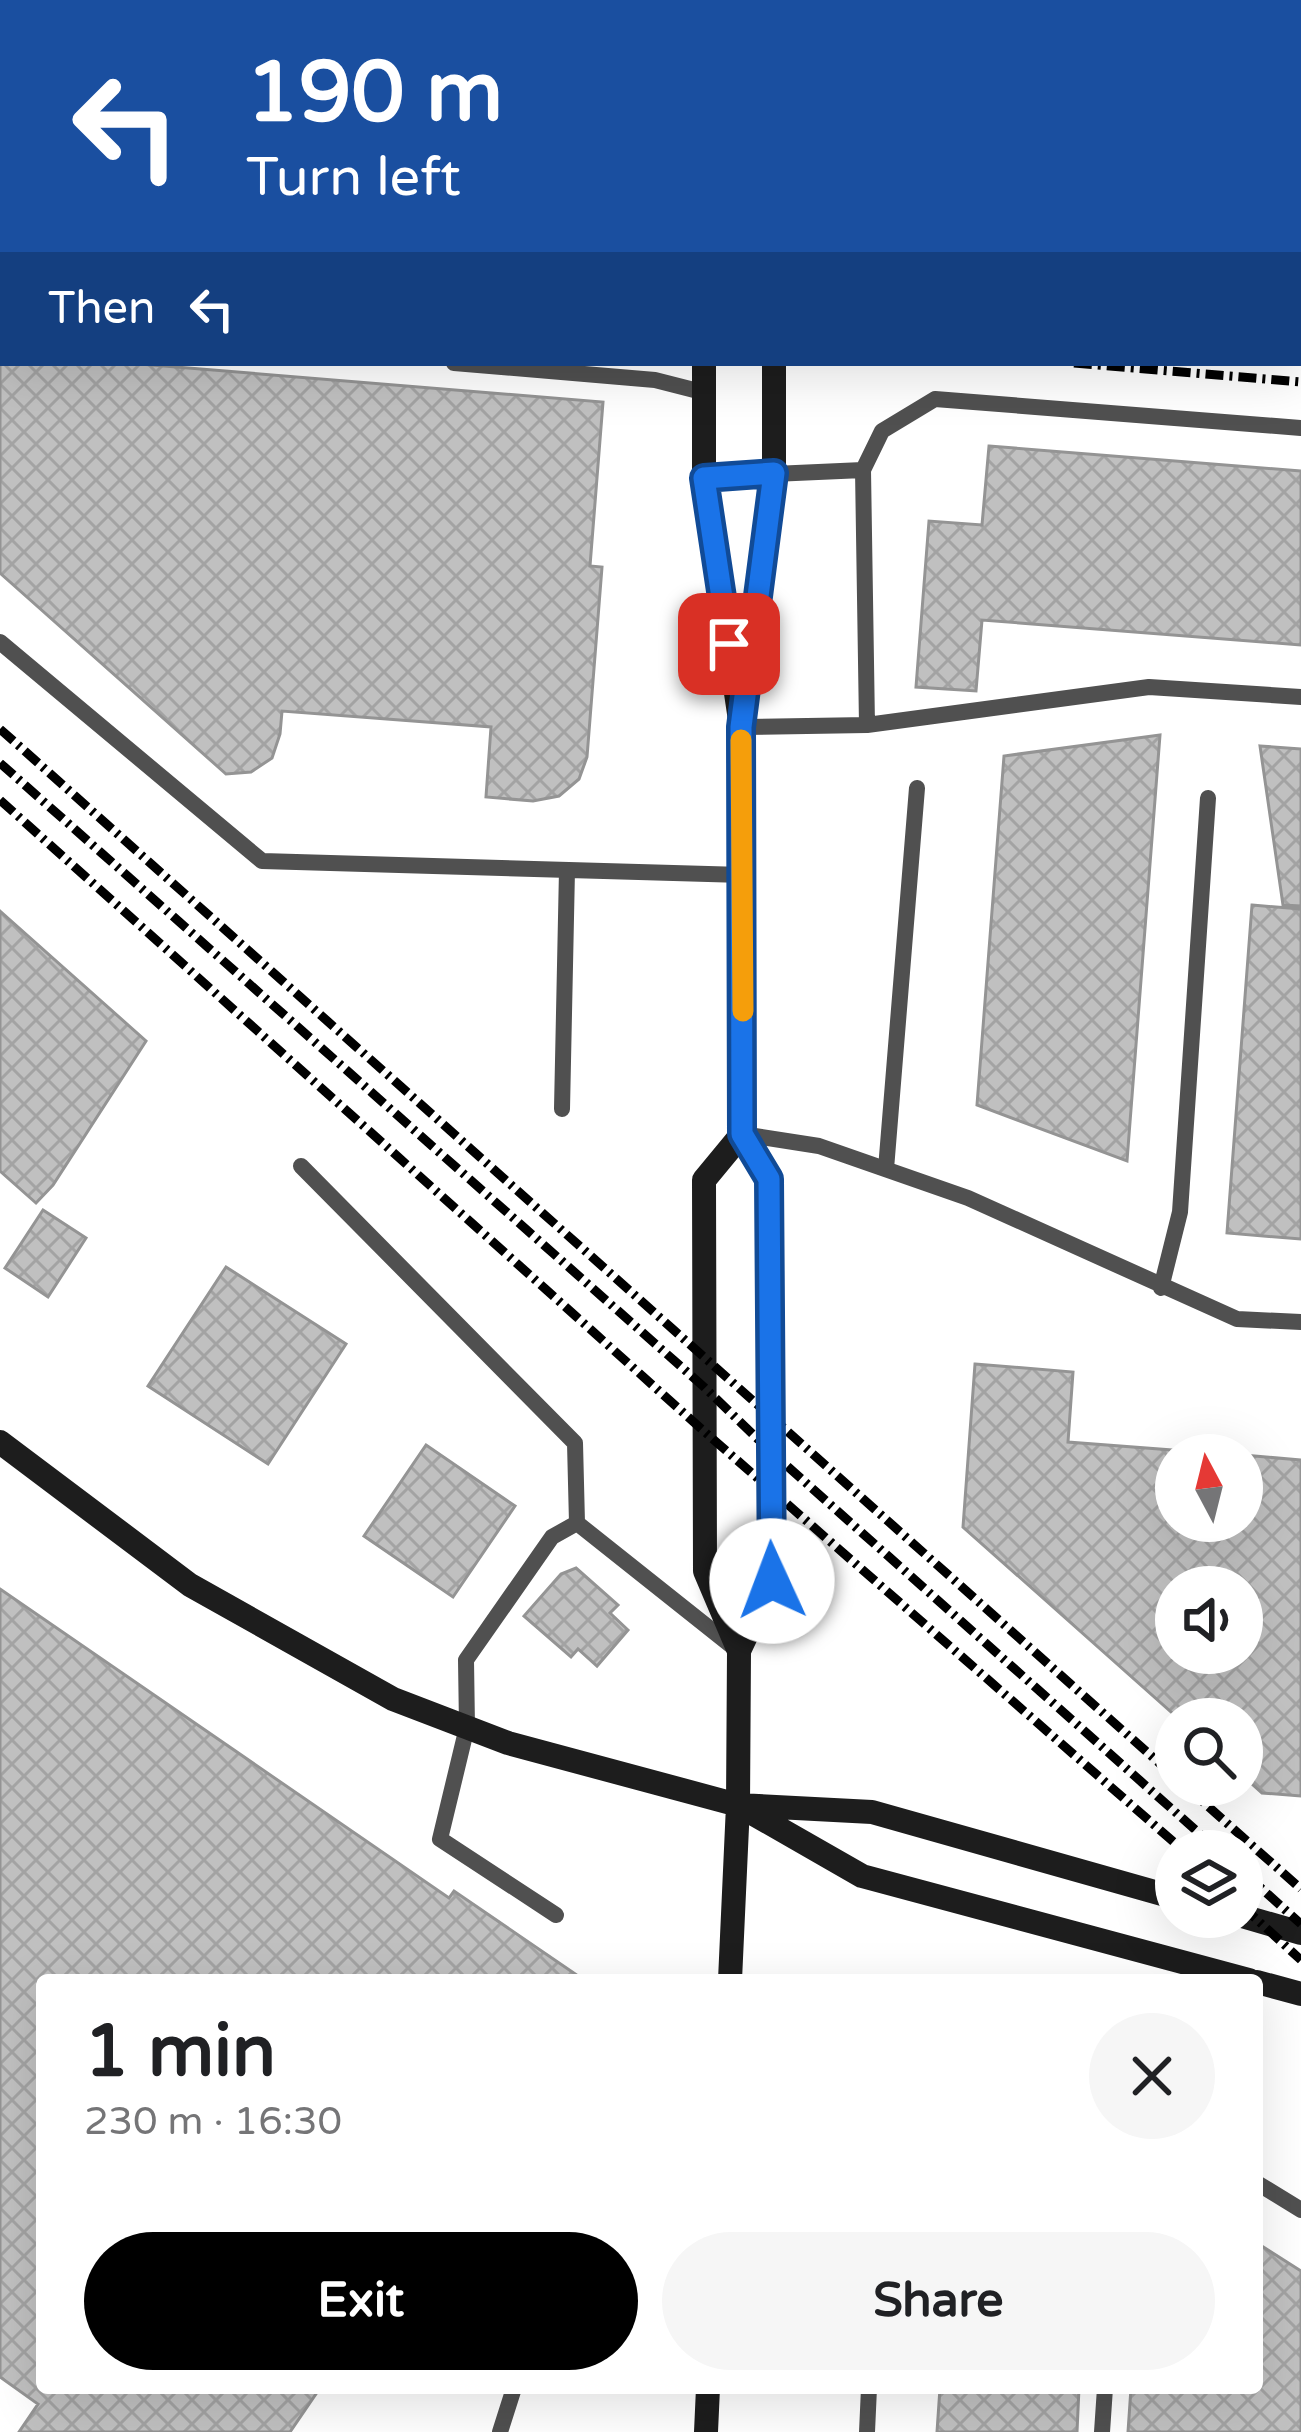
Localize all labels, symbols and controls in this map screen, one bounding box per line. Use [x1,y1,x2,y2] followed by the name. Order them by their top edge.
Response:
[246,43,503,144] text: 190 m
[48,48,204,204] icon: left
[246,145,461,210] text: Turn left
[179,276,245,342] icon: left
[48,282,155,336] text: Then
[678,593,780,695] pin
[696,611,762,677] icon: arrive
[1155,1434,1263,1542] north arrow
[1155,1434,1263,1938] map controls
[709,1518,835,1644] position arrow
[1155,1566,1263,1674] button: sound
[1155,1698,1263,1806] button: search
[1155,1830,1263,1938] button: layers
[84,2009,276,2096] text: 1 min
[1089,2013,1215,2139] button: close
[84,2098,342,2145] text: 230 m · 16:30
[84,2232,638,2370] button: Exit
[662,2232,1215,2370] button: Share

